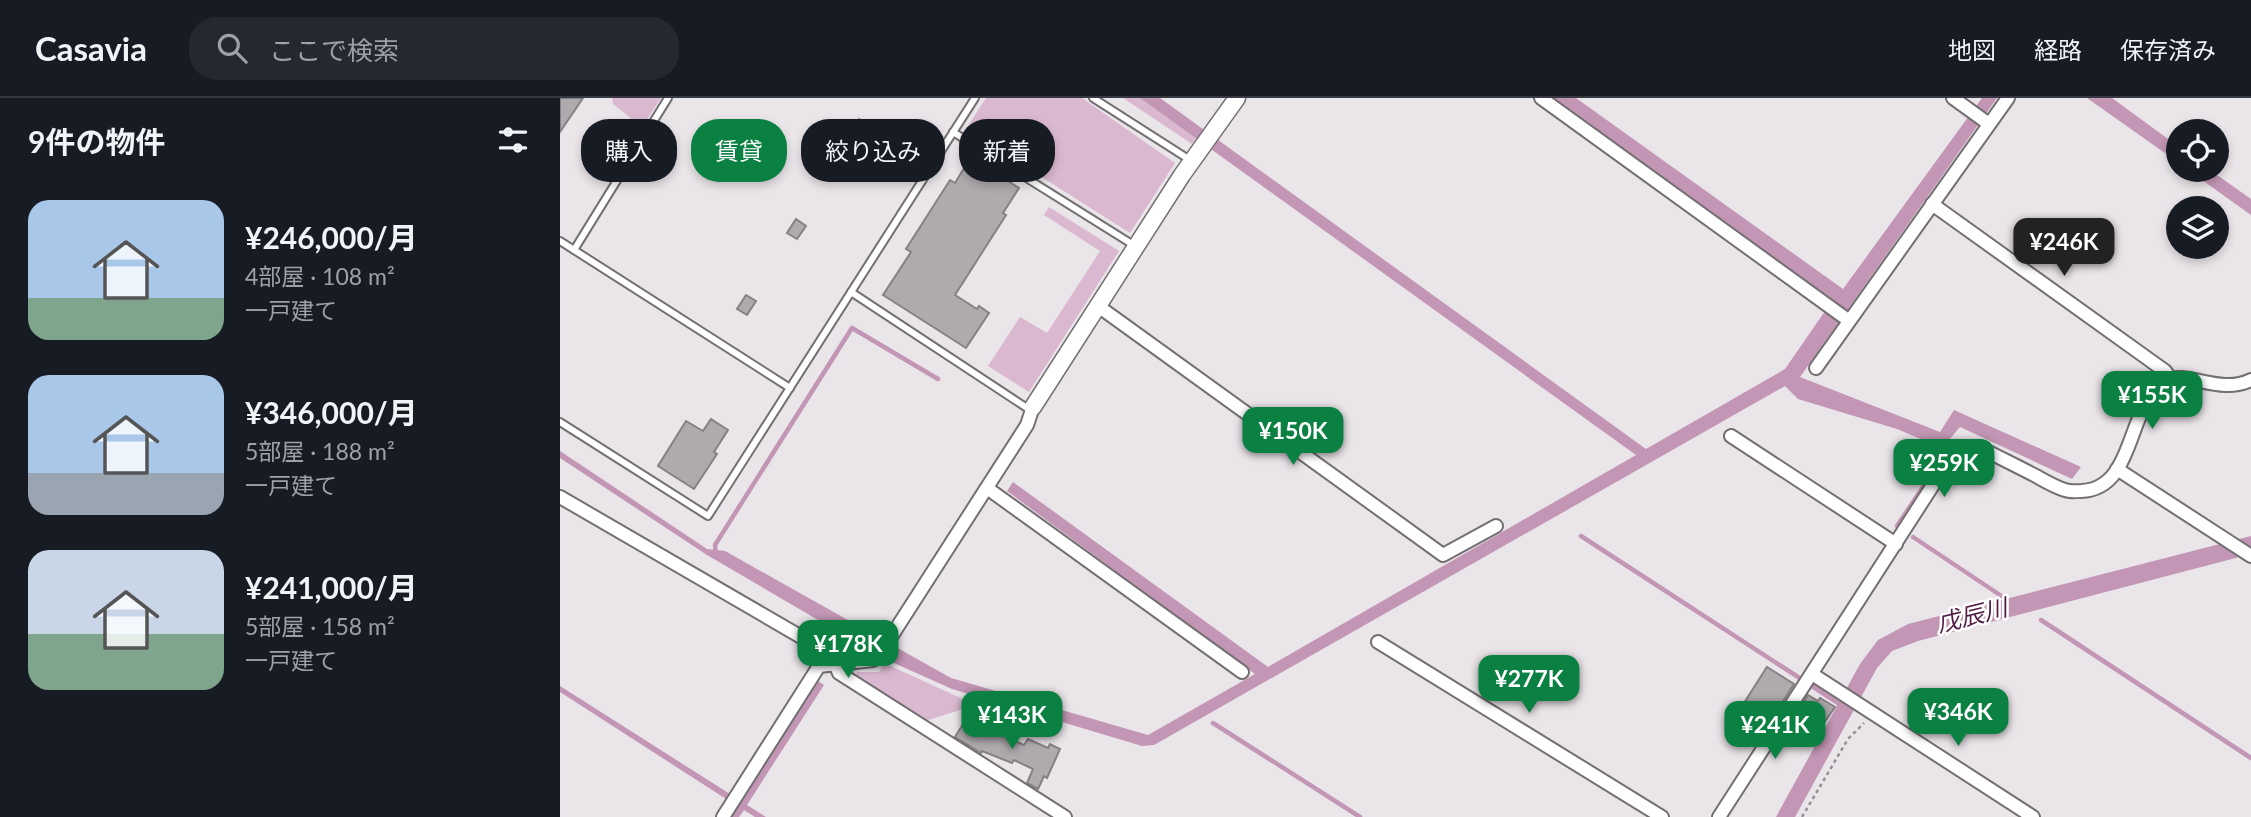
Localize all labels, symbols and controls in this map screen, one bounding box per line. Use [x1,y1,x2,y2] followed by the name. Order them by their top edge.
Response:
[189,17,679,80] search box
[35,28,147,68] text: Casavia
[213,29,251,67] icon: search
[269,34,399,66] text: ここで検索
[1948,35,1996,64] text: 地図
[2034,35,2082,64] text: 経路
[2120,35,2216,64] text: 保存済み
[581,119,677,182] chip: 購入
[691,119,787,182] chip: 賃貸
[801,119,945,182] chip: 絞り込み
[959,119,1055,182] chip: 新着
[2166,119,2229,259] map controls
[2166,119,2229,182] button: locate
[494,121,532,159] icon: filters
[28,123,165,159] text: 9件の物件
[2166,196,2229,259] button: layers
[2015,218,2113,278] pin: ¥246K
[245,219,418,255] text: ¥246,000/月
[2029,227,2099,255] text: ¥246K
[84,228,168,312] icon: home
[245,262,395,290] text: 4部屋 · 108 m²
[245,296,337,324] text: 一戸建て
[2103,372,2201,431] pin: ¥155K
[2117,380,2187,408] text: ¥155K
[245,394,418,430] text: ¥346,000/月
[84,403,168,487] icon: home
[1244,408,1342,467] pin: ¥150K
[1258,416,1328,444] text: ¥150K
[245,437,395,465] text: 5部屋 · 188 m²
[1895,440,1993,499] pin: ¥259K
[1909,448,1979,476] text: ¥259K
[245,471,337,499] text: 一戸建て
[245,569,418,605] text: ¥241,000/月
[84,578,168,662] icon: home
[1933,591,2013,637] water label: 戊辰川
[245,612,395,640] text: 5部屋 · 158 m²
[799,620,897,680] pin: ¥178K
[813,629,883,657] text: ¥178K
[245,646,337,674] text: 一戸建て
[1480,656,1578,715] pin: ¥277K
[1494,664,1564,692] text: ¥277K
[1909,688,2007,748] pin: ¥346K
[963,692,1061,751] pin: ¥143K
[1923,697,1993,725] text: ¥346K
[977,700,1047,728] text: ¥143K
[1726,702,1824,761] pin: ¥241K
[1740,710,1810,738] text: ¥241K

